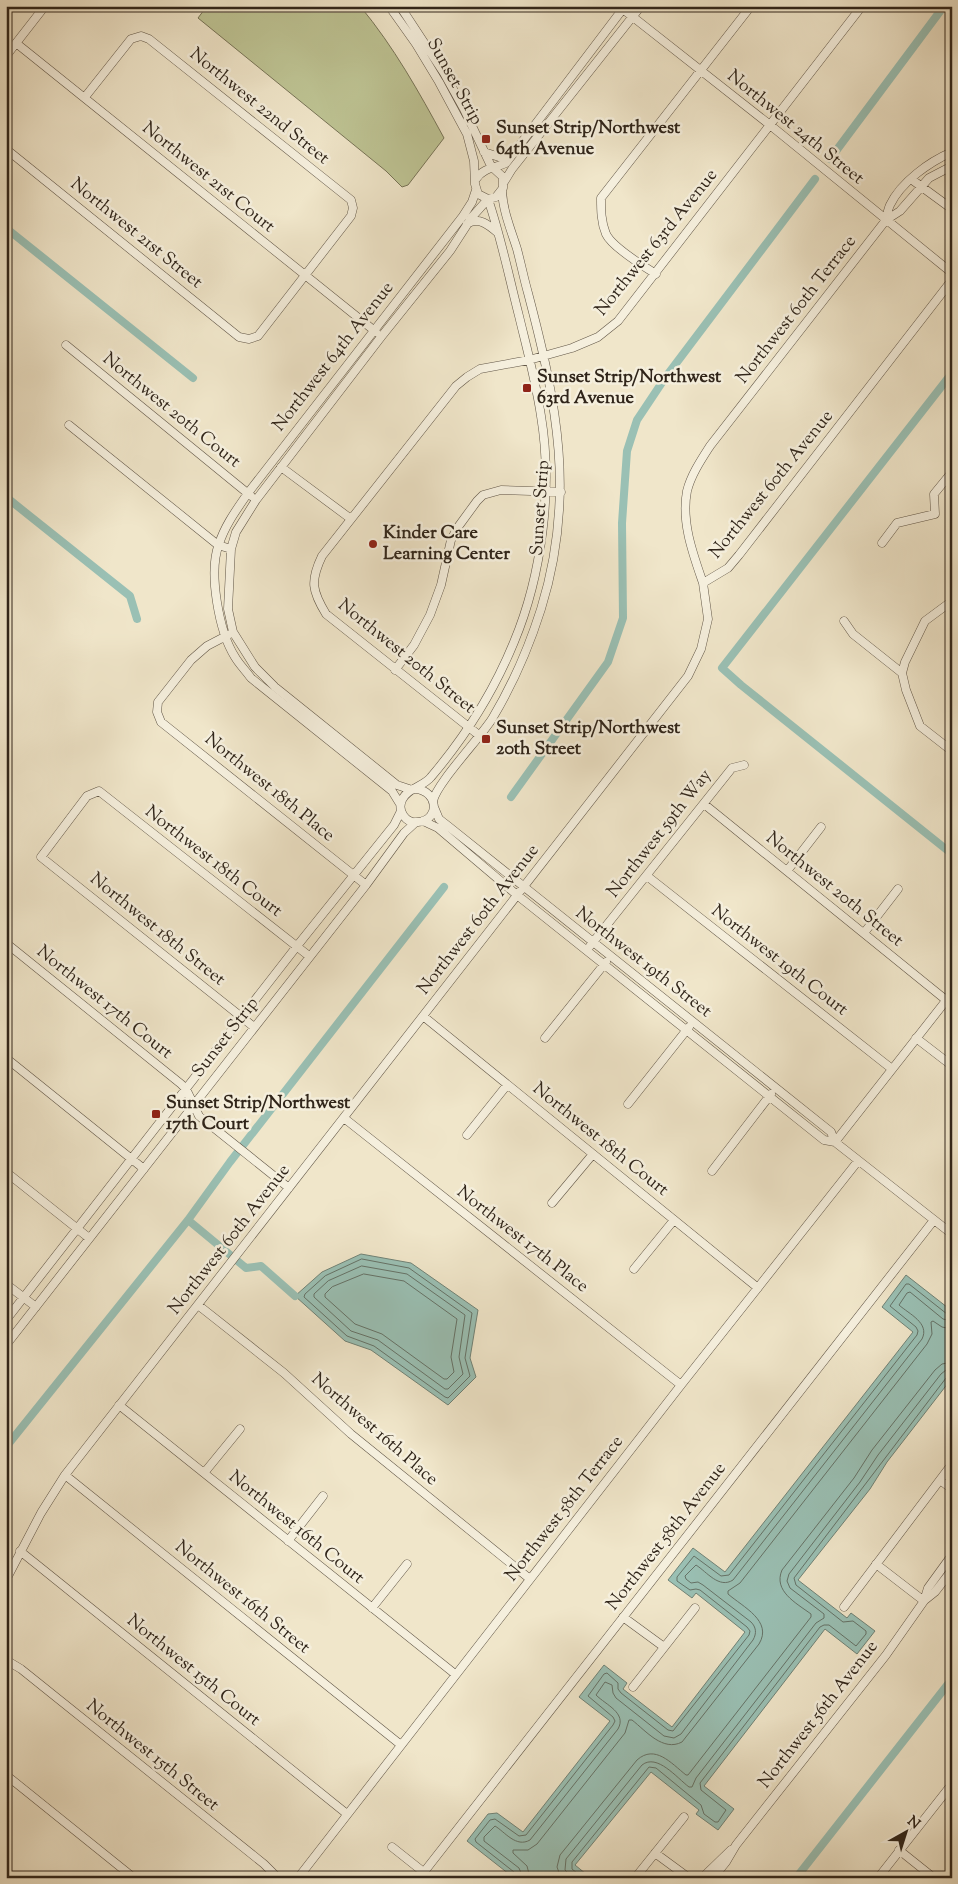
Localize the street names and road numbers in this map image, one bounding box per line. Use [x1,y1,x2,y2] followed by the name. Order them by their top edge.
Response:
[419,34,489,130] street label: Sunset Strip
[183,42,335,172] street label: Northwest 22nd Street
[721,64,869,192] street label: Northwest 24th Street
[136,116,280,240] street label: Northwest 21st Court
[589,164,725,322] street label: Northwest 63rd Avenue
[64,172,208,296] street label: Northwest 21st Street
[731,230,863,390] street label: Northwest 60th Terrace
[267,277,401,437] street label: Northwest 64th Avenue
[96,347,246,475] street label: Northwest 20th Court
[704,405,840,565] street label: Northwest 60th Avenue
[525,459,557,557] street label: Sunset Strip
[332,593,480,721] street label: Northwest 20th Street
[198,727,340,849] street label: Northwest 18th Place
[601,764,719,904] street label: Northwest 59th Way
[139,800,287,924] street label: Northwest 18th Court
[760,826,908,954] street label: Northwest 20th Street
[412,839,546,1001] street label: Northwest 60th Avenue
[84,867,230,993] street label: Northwest 18th Street
[705,899,853,1023] street label: Northwest 19th Court
[569,901,717,1025] street label: Northwest 19th Street
[30,940,178,1066] street label: Northwest 17th Court
[186,992,266,1084] street label: Sunset Strip
[526,1077,674,1203] street label: Northwest 18th Court
[163,1159,297,1321] street label: Northwest 60th Avenue
[451,1180,593,1300] street label: Northwest 17th Place
[305,1367,443,1493] street label: Northwest 16th Place
[500,1431,630,1587] street label: Northwest 58th Terrace
[601,1457,733,1617] street label: Northwest 58th Avenue
[222,1465,370,1591] street label: Northwest 16th Court
[169,1535,315,1661] street label: Northwest 16th Street
[120,1609,266,1733] street label: Northwest 15th Court
[753,1636,885,1794] street label: Northwest 56th Avenue
[80,1694,224,1818] street label: Northwest 15th Street

